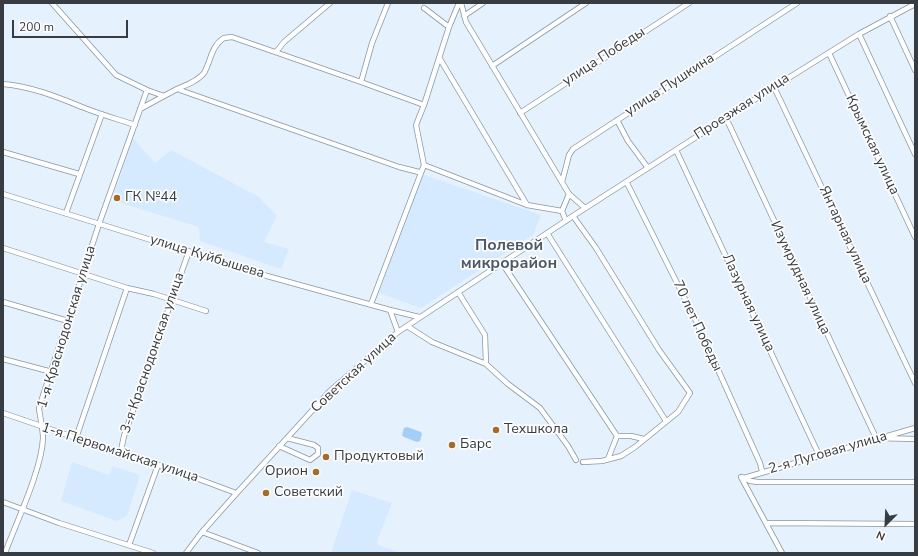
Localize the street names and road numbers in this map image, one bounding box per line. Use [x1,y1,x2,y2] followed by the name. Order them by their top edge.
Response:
[560,24,648,90] street label: улица Победы
[622,50,718,120] street label: улица Пушкина
[691,70,793,144] street label: Проезжая улица
[841,92,903,198] street label: Крымская улица
[815,184,875,286] street label: Янтарная улица
[766,218,834,338] street label: Изумрудная улица
[148,232,266,282] street label: улица Куйбышева
[34,244,100,410] street label: 1-я Краснодонская улица
[718,251,778,355] street label: Лазурная улица
[118,270,188,436] street label: 3-я Краснодонская улица
[669,278,725,374] street label: 70 лет Победы
[308,329,400,417] street label: Советская улица
[39,420,201,486] street label: 1-я Первомайская улица
[767,428,889,478] street label: 2-я Луговая улица

